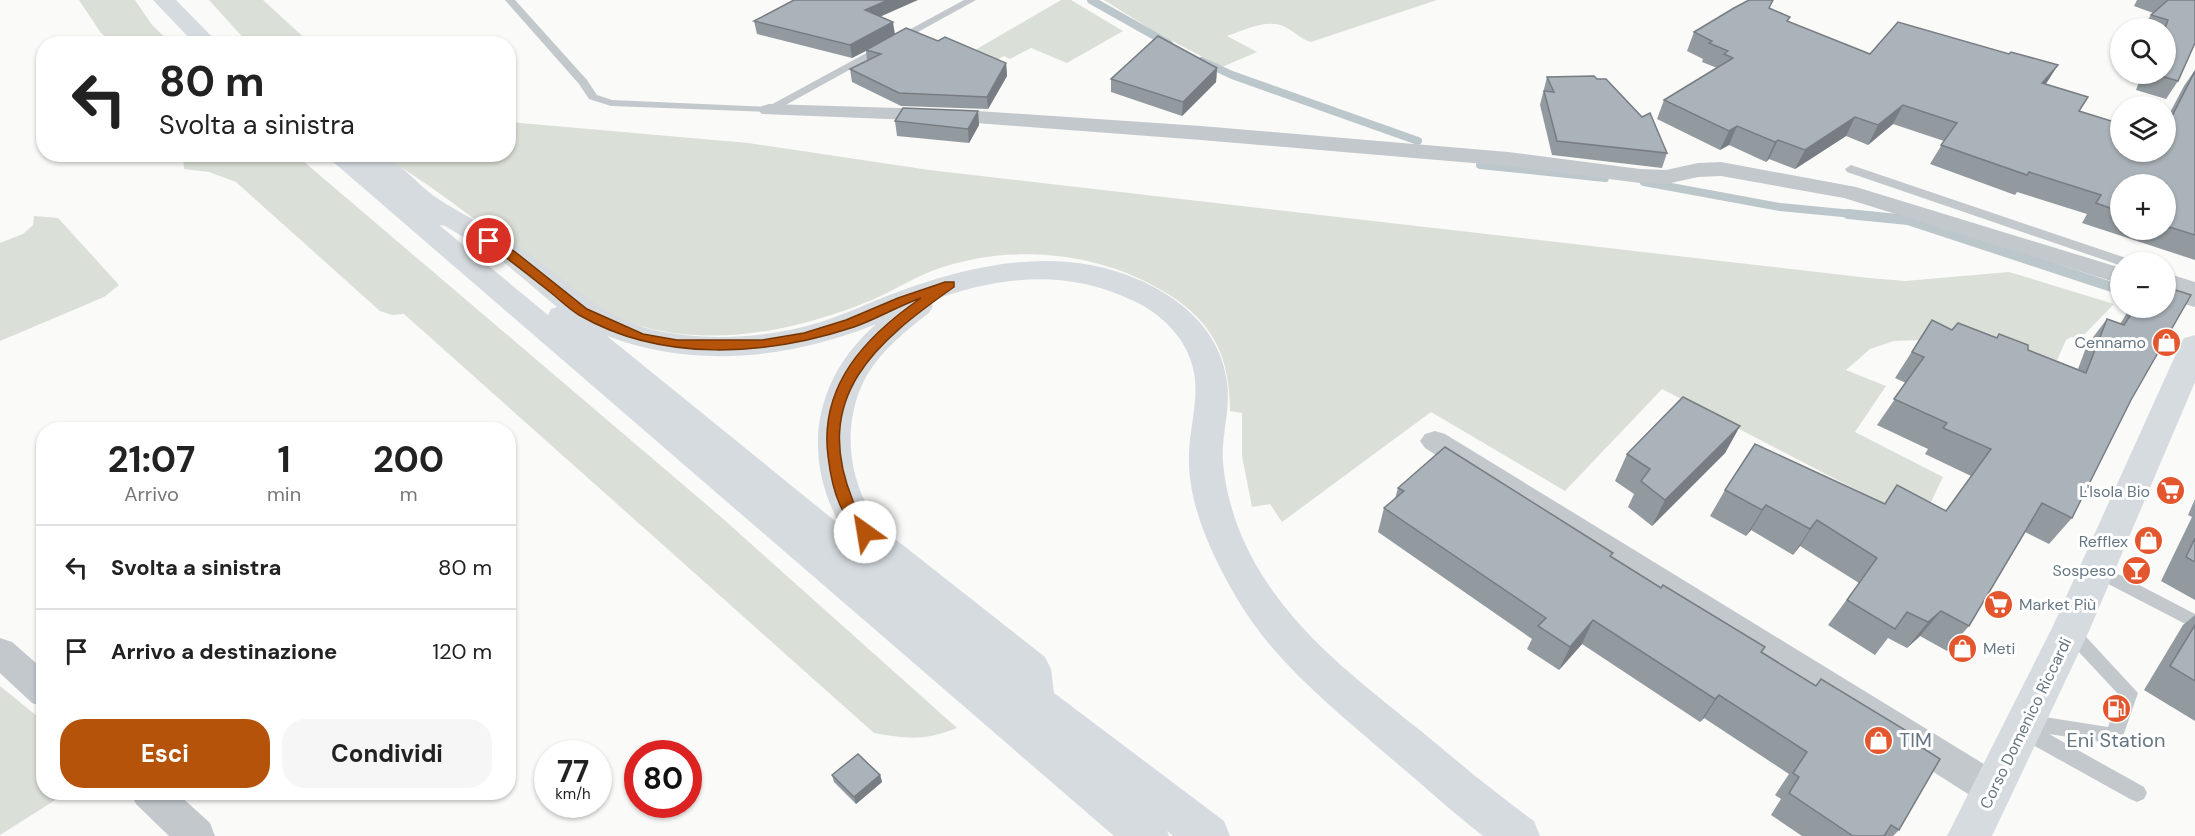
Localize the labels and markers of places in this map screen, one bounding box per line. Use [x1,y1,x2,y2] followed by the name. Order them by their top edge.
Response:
[463,215,514,266] pin
[2151,326,2183,358] shop icon: Cennamo
[2075,332,2146,353] place label: Cennamo
[2155,475,2187,507] supermarket icon: L'Isola Bio
[2079,481,2150,502] place label: L'Isola Bio
[2133,525,2165,557] shop icon: Refflex
[2079,531,2128,552] place label: Refflex
[2121,554,2153,586] bar icon: Sospeso
[2053,560,2116,581] place label: Sospeso
[1982,588,2014,620] supermarket icon: Market Più
[2019,594,2096,615] place label: Market Più
[1946,632,1978,664] shop icon: Meti
[1983,638,2015,659] place label: Meti
[2100,693,2132,725] fuel station icon: Eni Station
[1862,724,1894,756] shop icon: TIM
[1899,727,1932,753] place label: TIM
[2067,727,2165,753] place label: Eni Station

